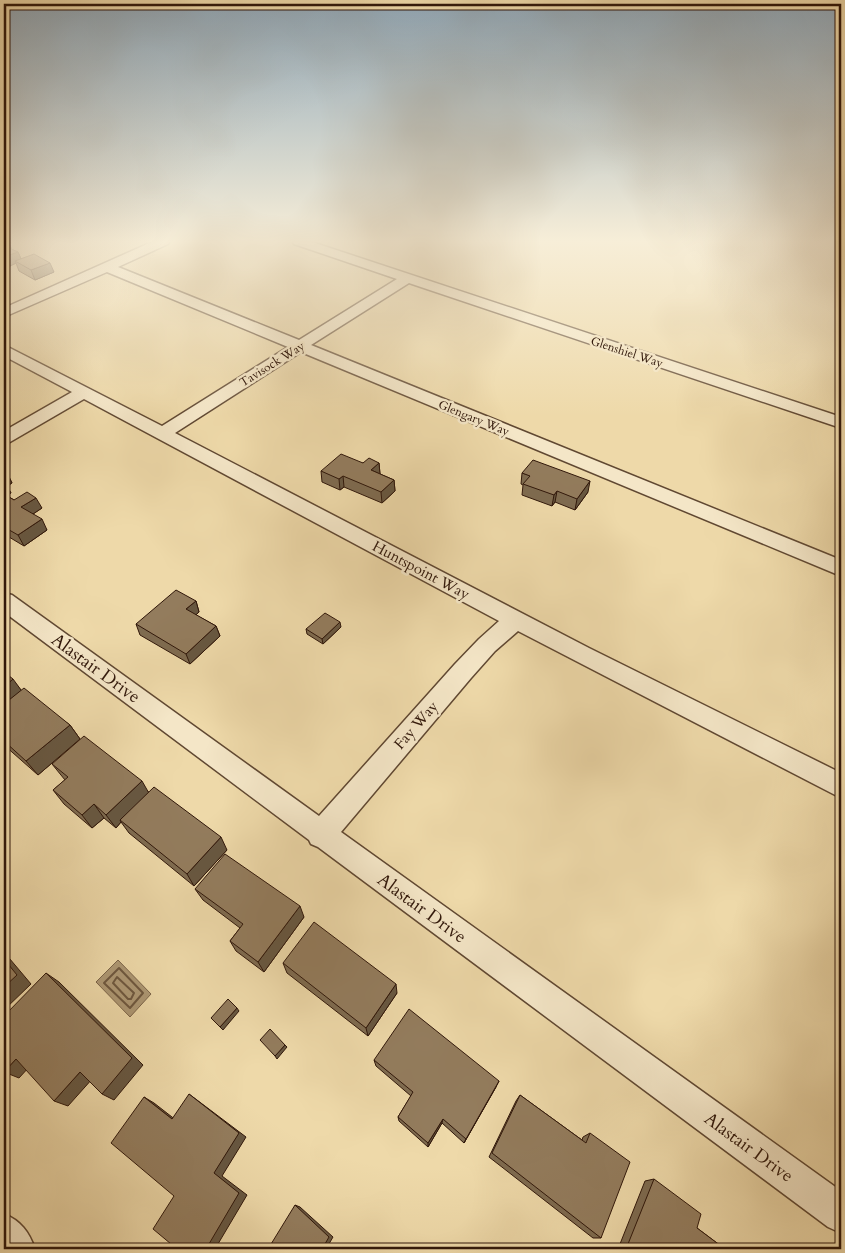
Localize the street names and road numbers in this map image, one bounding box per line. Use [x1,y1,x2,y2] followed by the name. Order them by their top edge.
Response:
[589,333,666,371] street label: Glenshiel Way
[236,337,308,390] street label: Tavisock Way
[436,396,513,440] street label: Glengary Way
[369,536,473,604] street label: Huntspoint Way
[46,628,145,709] street label: Alastair Drive
[389,697,443,753] street label: Fay Way
[372,868,471,949] street label: Alastair Drive
[699,1107,798,1188] street label: Alastair Drive

